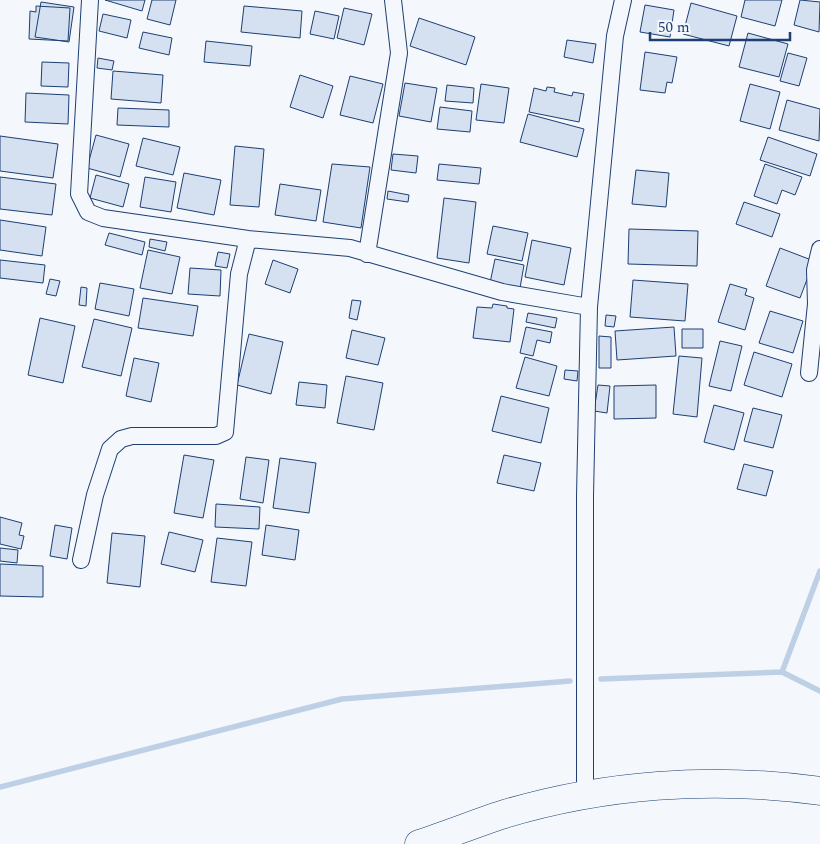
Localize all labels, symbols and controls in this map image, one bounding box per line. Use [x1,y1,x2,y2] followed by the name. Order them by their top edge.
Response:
[650,10,790,42] scale bar
[658,16,690,39] text: 50 m

